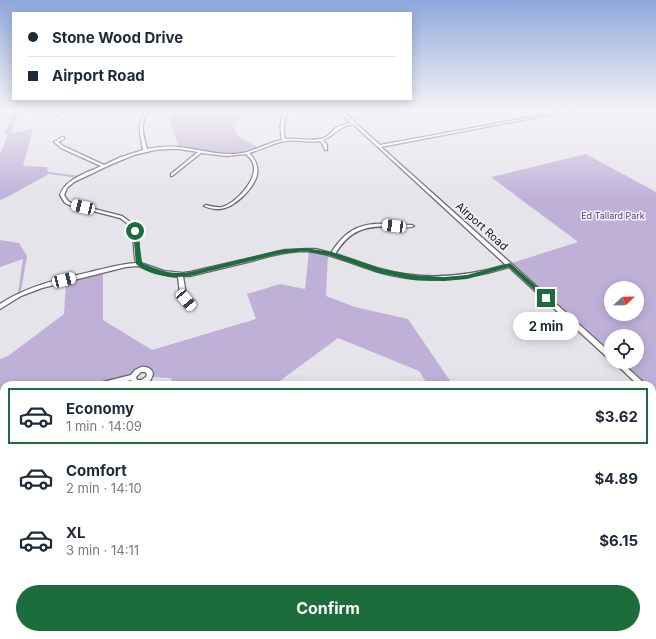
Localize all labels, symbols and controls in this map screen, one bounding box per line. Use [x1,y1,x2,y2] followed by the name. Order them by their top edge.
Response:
[52,28,183,47] text: Stone Wood Drive
[52,66,145,85] text: Airport Road
[70,198,96,216] car
[453,199,511,253] street label: Airport Road
[581,210,645,221] park label: Ed Tallard Park
[381,219,407,233] car
[126,222,144,240] route start
[51,271,77,289] car
[604,281,644,321] north arrow
[604,281,644,369] map controls
[174,287,198,313] car
[537,289,555,307] route end
[513,312,579,340] callout: 2 min
[529,318,563,334] text: 2 min
[604,329,644,369] button: locate
[18,398,54,434] icon: car
[66,399,134,418] text: Economy
[595,407,638,426] text: $3.62
[66,418,142,434] text: 1 min · 14:09
[18,460,54,496] icon: car
[66,461,127,480] text: Comfort
[594,469,638,488] text: $4.89
[66,480,142,496] text: 2 min · 14:10
[18,522,54,558] icon: car
[66,523,86,542] text: XL
[599,531,638,550] text: $6.15
[66,542,139,558] text: 3 min · 14:11
[16,585,640,631] button: Confirm

